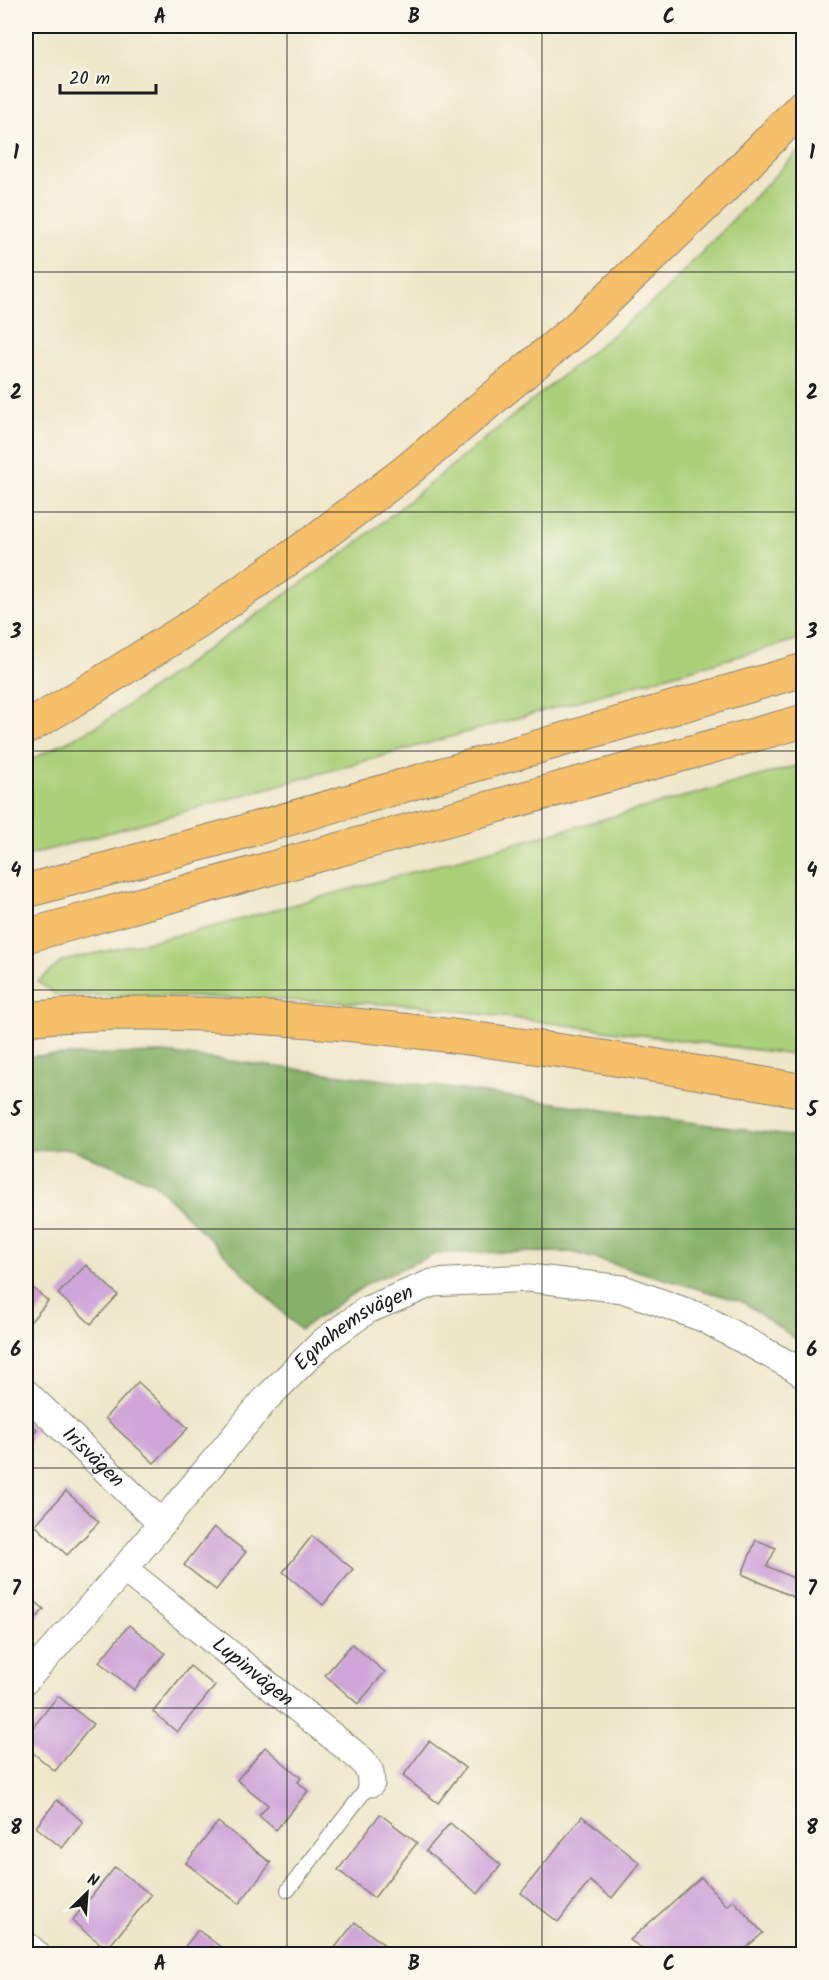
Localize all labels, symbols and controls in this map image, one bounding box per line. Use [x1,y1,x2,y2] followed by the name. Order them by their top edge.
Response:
[154,2,166,34] text: A
[408,2,420,34] text: B
[663,2,675,34] text: C
[60,57,156,95] scale bar
[69,65,110,94] text: 20 m
[13,138,19,170] text: 1
[809,138,815,170] text: 1
[10,378,22,410] text: 2
[806,378,818,410] text: 2
[10,617,22,649] text: 3
[806,617,818,649] text: 3
[11,856,22,888] text: 4
[807,856,818,888] text: 4
[10,1095,23,1127] text: 5
[806,1095,819,1127] text: 5
[286,1276,419,1379] street label: Egnahemsvägen
[11,1335,22,1367] text: 6
[807,1335,818,1367] text: 6
[54,1419,132,1496] street label: Irisvägen
[11,1574,21,1606] text: 7
[807,1574,817,1606] text: 7
[204,1629,301,1716] street label: Lupinvägen
[10,1813,22,1845] text: 8
[806,1813,818,1845] text: 8
[57,1863,117,1923] north arrow
[83,1867,103,1894] text: N
[154,1949,166,1980] text: A
[408,1949,420,1980] text: B
[663,1949,675,1980] text: C

